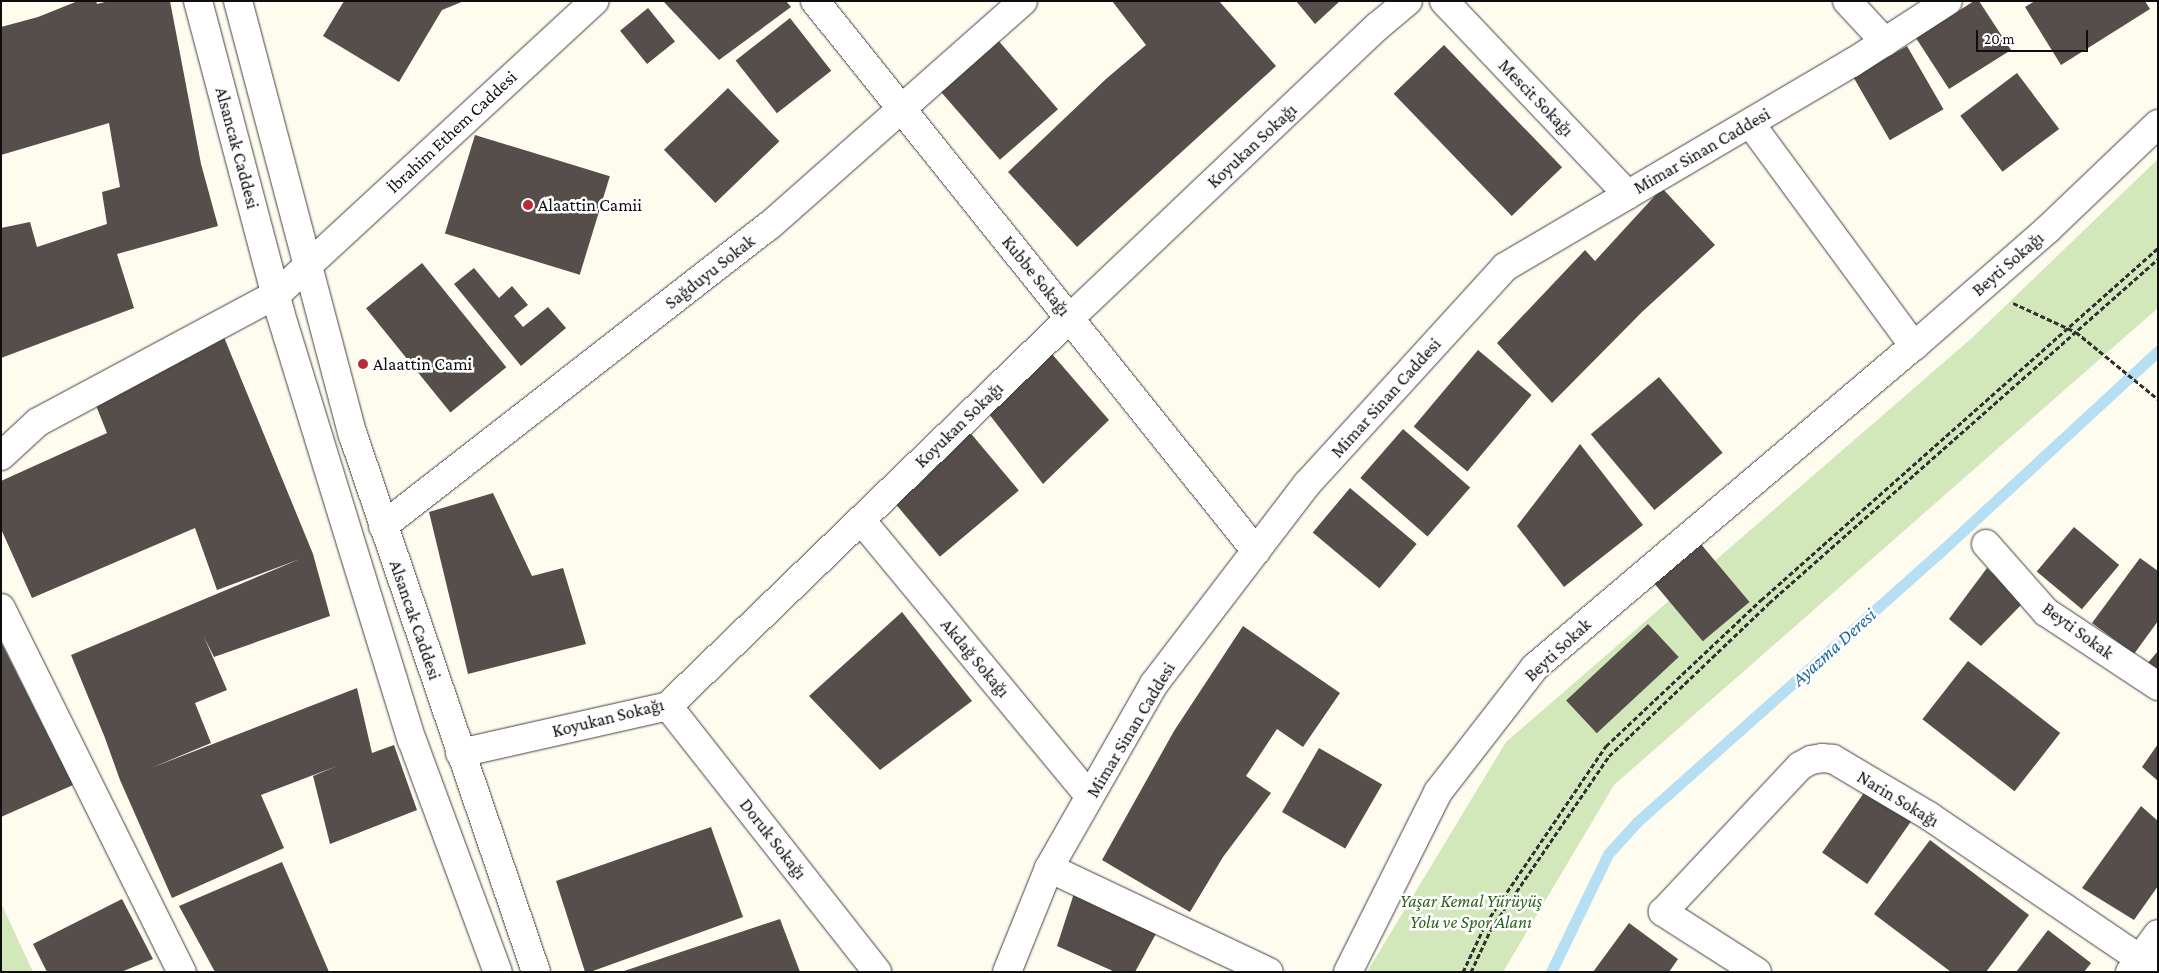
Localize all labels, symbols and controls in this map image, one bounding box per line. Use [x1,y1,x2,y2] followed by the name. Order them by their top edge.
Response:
[1979,20,2092,52] scale bar
[1984,31,2015,47] text: 20 m
[1494,55,1578,141] street label: Mescit Sokağı
[383,66,521,198] street label: İbrahim Ethem Caddesi
[210,85,264,211] street label: Alsancak Caddesi
[1203,99,1301,193] street label: Koyukan Sokağı
[1630,103,1774,199] street label: Mimar Sinan Caddesi
[538,194,642,216] place label: Alaattin Camii
[522,199,534,211] marker: Alaattin Camii
[1968,227,2048,301] street label: Beyti Sokağı
[661,230,759,314] street label: Sağduyu Sokak
[997,232,1075,320] street label: Kubbe Sokağı
[1326,334,1446,462] street label: Mimar Sinan Caddesi
[373,353,472,375] place label: Alaattin Cami
[357,358,369,370] marker: Alaattin Cami
[910,378,1008,472] street label: Koyukan Sokağı
[384,557,446,683] street label: Alsancak Caddesi
[2038,598,2118,664] street label: Beyti Sokak
[1787,603,1881,691] water label: Ayazma Deresi
[936,614,1014,702] street label: Akdağ Sokağı
[1520,614,1596,686] street label: Beyti Sokak
[1082,658,1180,802] street label: Mimar Sinan Caddesi
[550,694,666,742] street label: Koyukan Sokağı
[1853,766,1943,832] street label: Narin Sokağı
[735,794,811,884] street label: Doruk Sokağı
[1400,891,1542,934] park label: Yaşar Kemal Yürüyüş Yolu ve Spor Alanı

